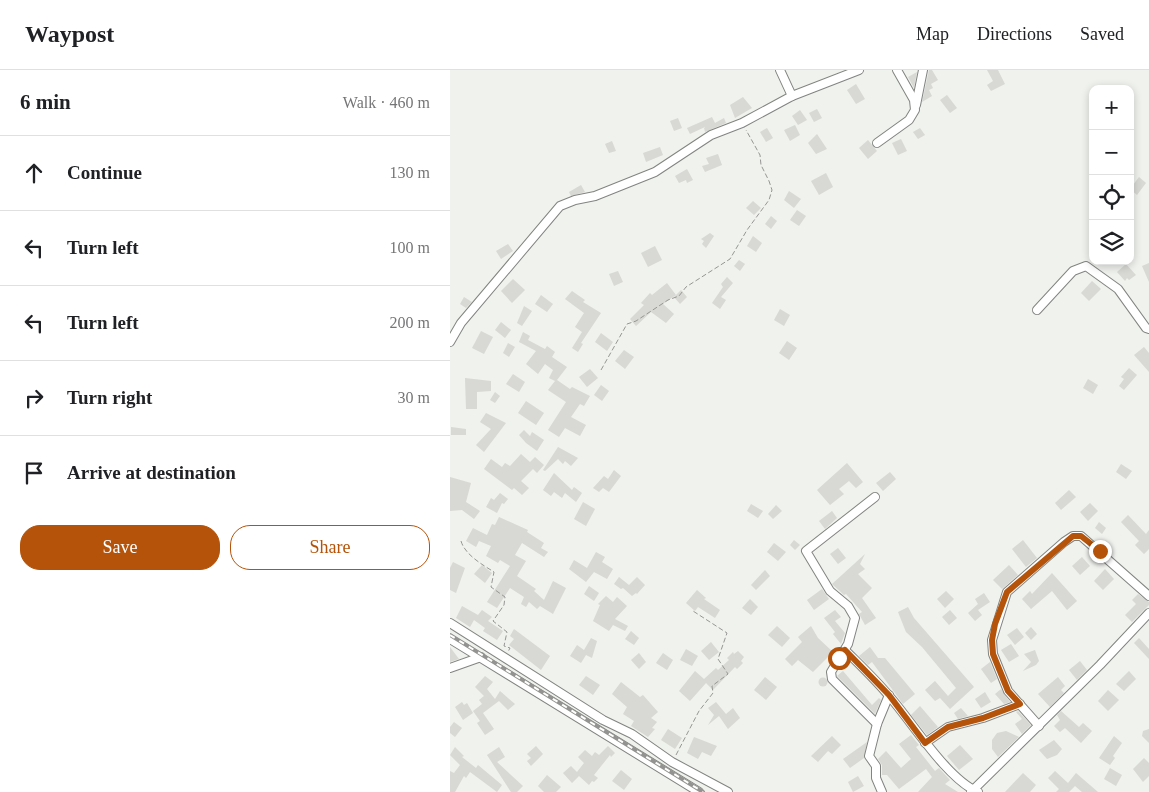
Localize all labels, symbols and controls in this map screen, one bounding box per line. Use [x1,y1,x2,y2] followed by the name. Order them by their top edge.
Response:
[25,21,114,47] text: Waypost
[916,24,949,44] text: Map
[977,24,1052,44] text: Directions
[1080,24,1124,44] text: Saved
[1089,85,1134,265] map controls
[1089,85,1134,130] button: +
[20,90,71,114] text: 6 min
[343,94,430,111] text: Walk · 460 m
[1089,130,1134,175] button: −
[20,159,48,187] icon: ahead
[67,162,142,183] text: Continue
[390,164,430,181] text: 130 m
[1089,175,1134,220] button: locate
[1089,220,1134,265] button: layers
[20,234,48,262] icon: left
[67,237,139,258] text: Turn left
[390,239,430,256] text: 100 m
[20,309,48,337] icon: left
[67,312,139,333] text: Turn left
[390,314,430,331] text: 200 m
[20,384,48,412] icon: right
[67,387,152,408] text: Turn right
[398,389,430,406] text: 30 m
[20,459,48,487] icon: arrive
[67,462,236,483] text: Arrive at destination
[20,525,220,570] button: Save
[230,525,430,570] button: Share
[1089,540,1112,563] route end
[828,647,851,670] route start

